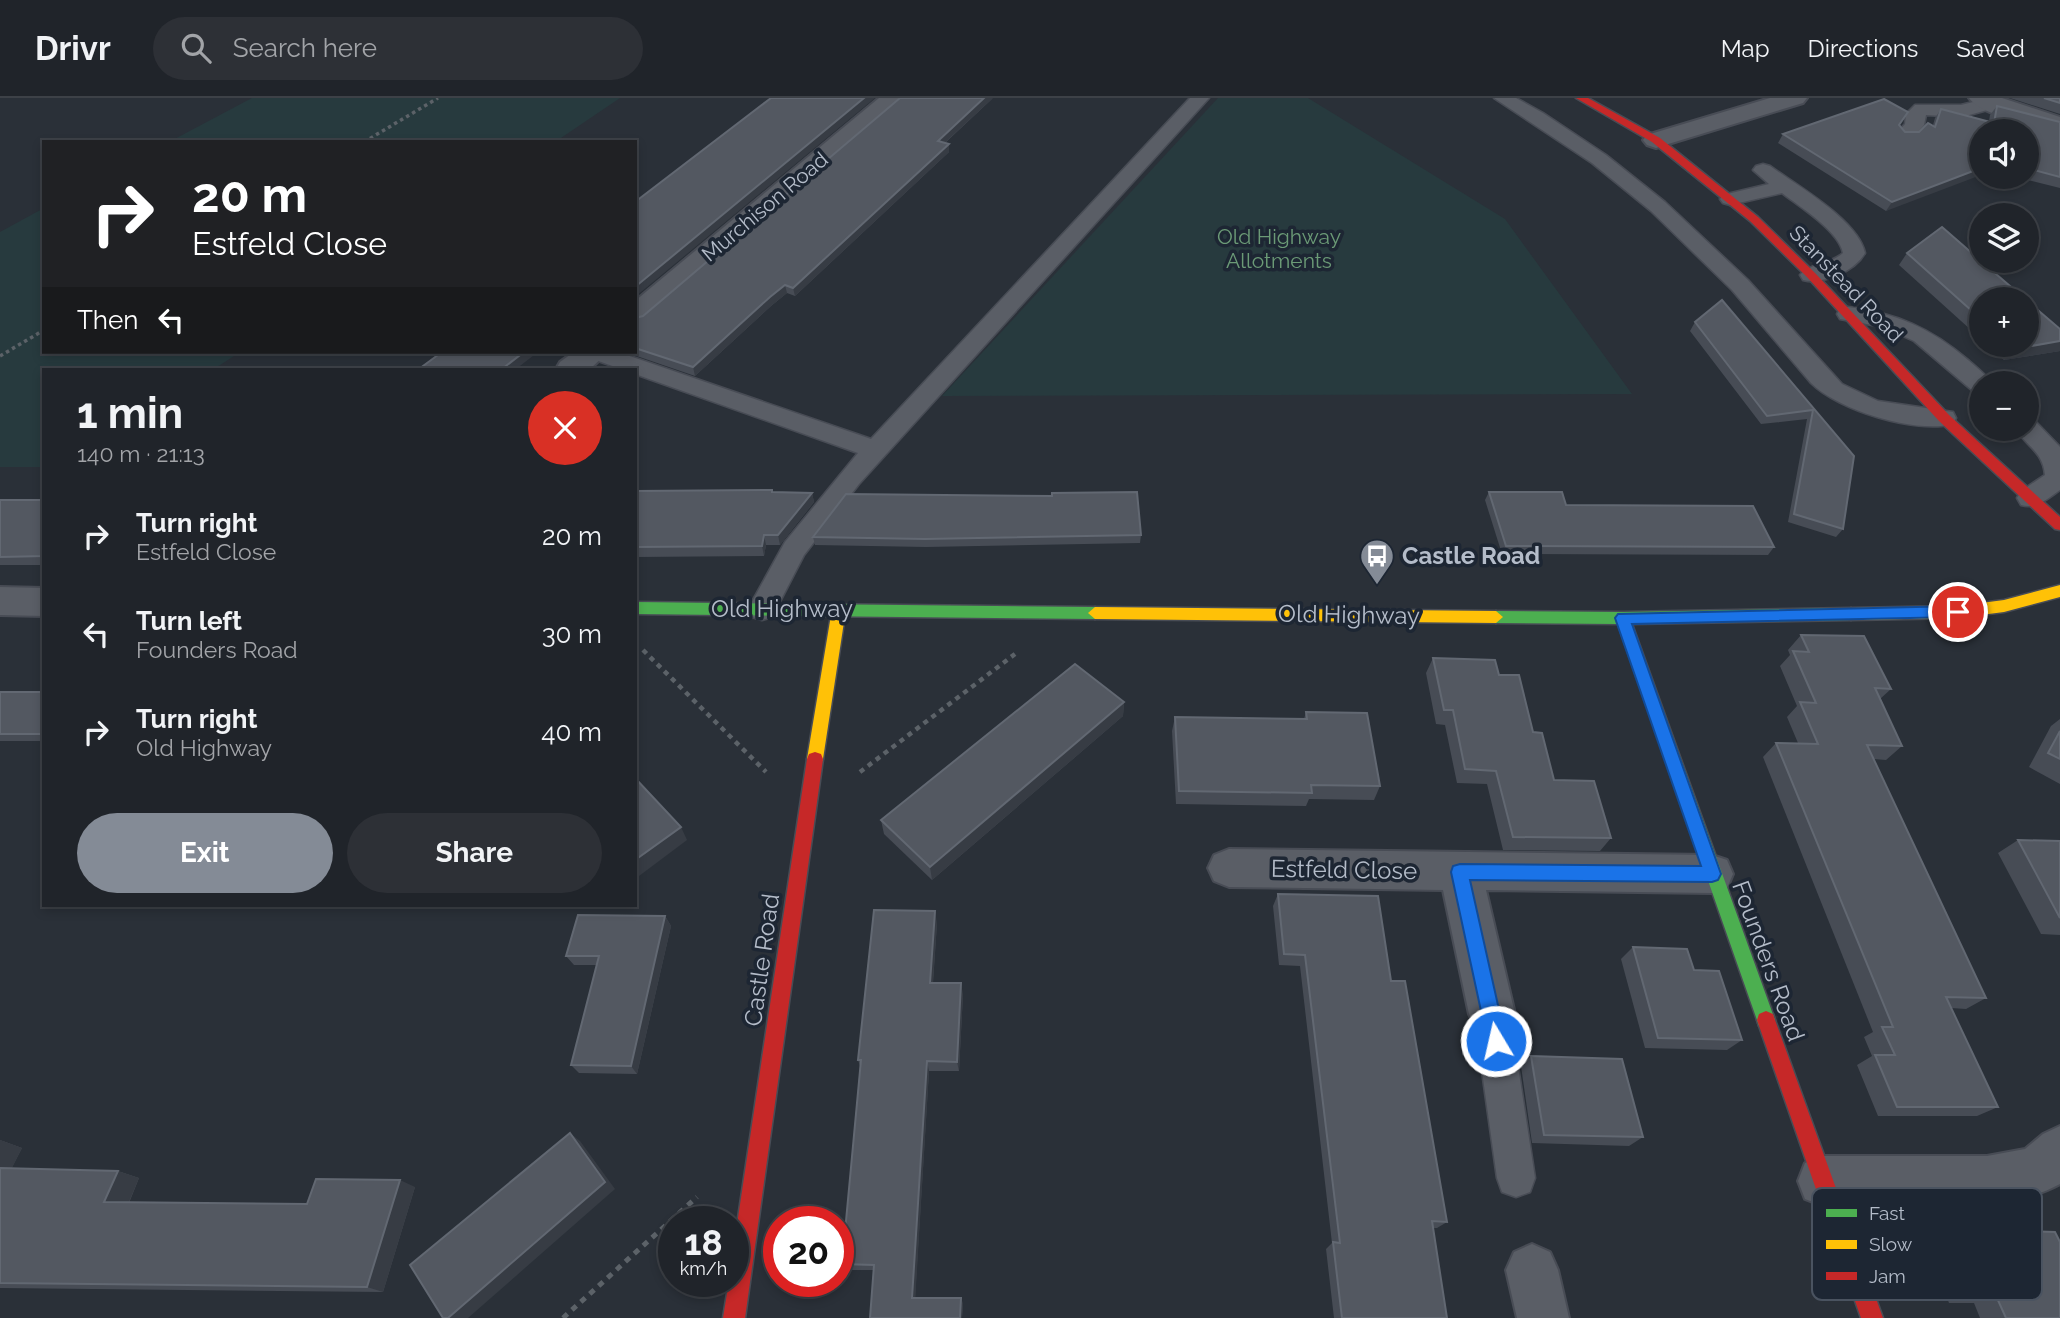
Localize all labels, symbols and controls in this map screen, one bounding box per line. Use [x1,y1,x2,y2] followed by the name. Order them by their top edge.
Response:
[153,17,643,80] search box
[35,29,111,68] text: Drivr
[177,29,215,67] icon: search
[233,33,377,63] text: Search here
[1721,34,1770,63] text: Map
[1808,34,1918,63] text: Directions
[1956,34,2025,63] text: Saved
[1969,119,2039,441] map controls
[1969,119,2039,189] button: sound
[697,147,833,267] street label: Murchison Road
[192,166,307,223] text: 20 m
[77,168,168,259] icon: right
[1969,203,2039,273] button: layers
[1784,220,1908,347] street label: Stanstead Road
[1217,224,1341,273] park label: Old Highway Allotments
[192,225,387,262] text: Estfeld Close
[1969,287,2039,357] button: +
[152,301,190,339] icon: left
[77,305,138,335] text: Then
[1969,371,2039,441] button: −
[77,389,183,438] text: 1 min
[528,391,602,465] button: close
[77,440,205,467] text: 140 m · 21:13
[136,508,257,538] text: Turn right
[77,517,115,555] icon: right
[542,521,602,551] text: 20 m
[1358,537,1396,586] bus stop icon: Castle Road
[136,538,276,565] text: Estfeld Close
[1402,541,1540,570] place label: Castle Road
[1928,582,1988,642] pin
[1939,593,1977,631] icon: arrive
[711,594,853,623] street label: Old Highway
[1278,599,1420,630] street label: Old Highway
[136,606,242,636] text: Turn left
[77,615,115,653] icon: left
[542,619,602,649] text: 30 m
[136,636,298,663] text: Founders Road
[136,704,257,734] text: Turn right
[77,713,115,751] icon: right
[541,717,602,747] text: 40 m
[136,734,272,761] text: Old Highway
[77,813,333,893] button: Exit
[347,813,602,893] button: Share
[1271,854,1417,885] street label: Estfeld Close
[1726,877,1811,1045] street label: Founders Road
[738,892,785,1028] street label: Castle Road
[1459,1004,1533,1078] position arrow
[1812,1188,2042,1300] legend
[1869,1202,1905,1224] text: Fast
[763,1206,854,1297] speed limit sign: 20
[684,1222,723,1263] text: 18
[1869,1233,1913,1255] text: Slow
[680,1258,727,1279] text: km/h
[1869,1265,1906,1287] text: Jam

